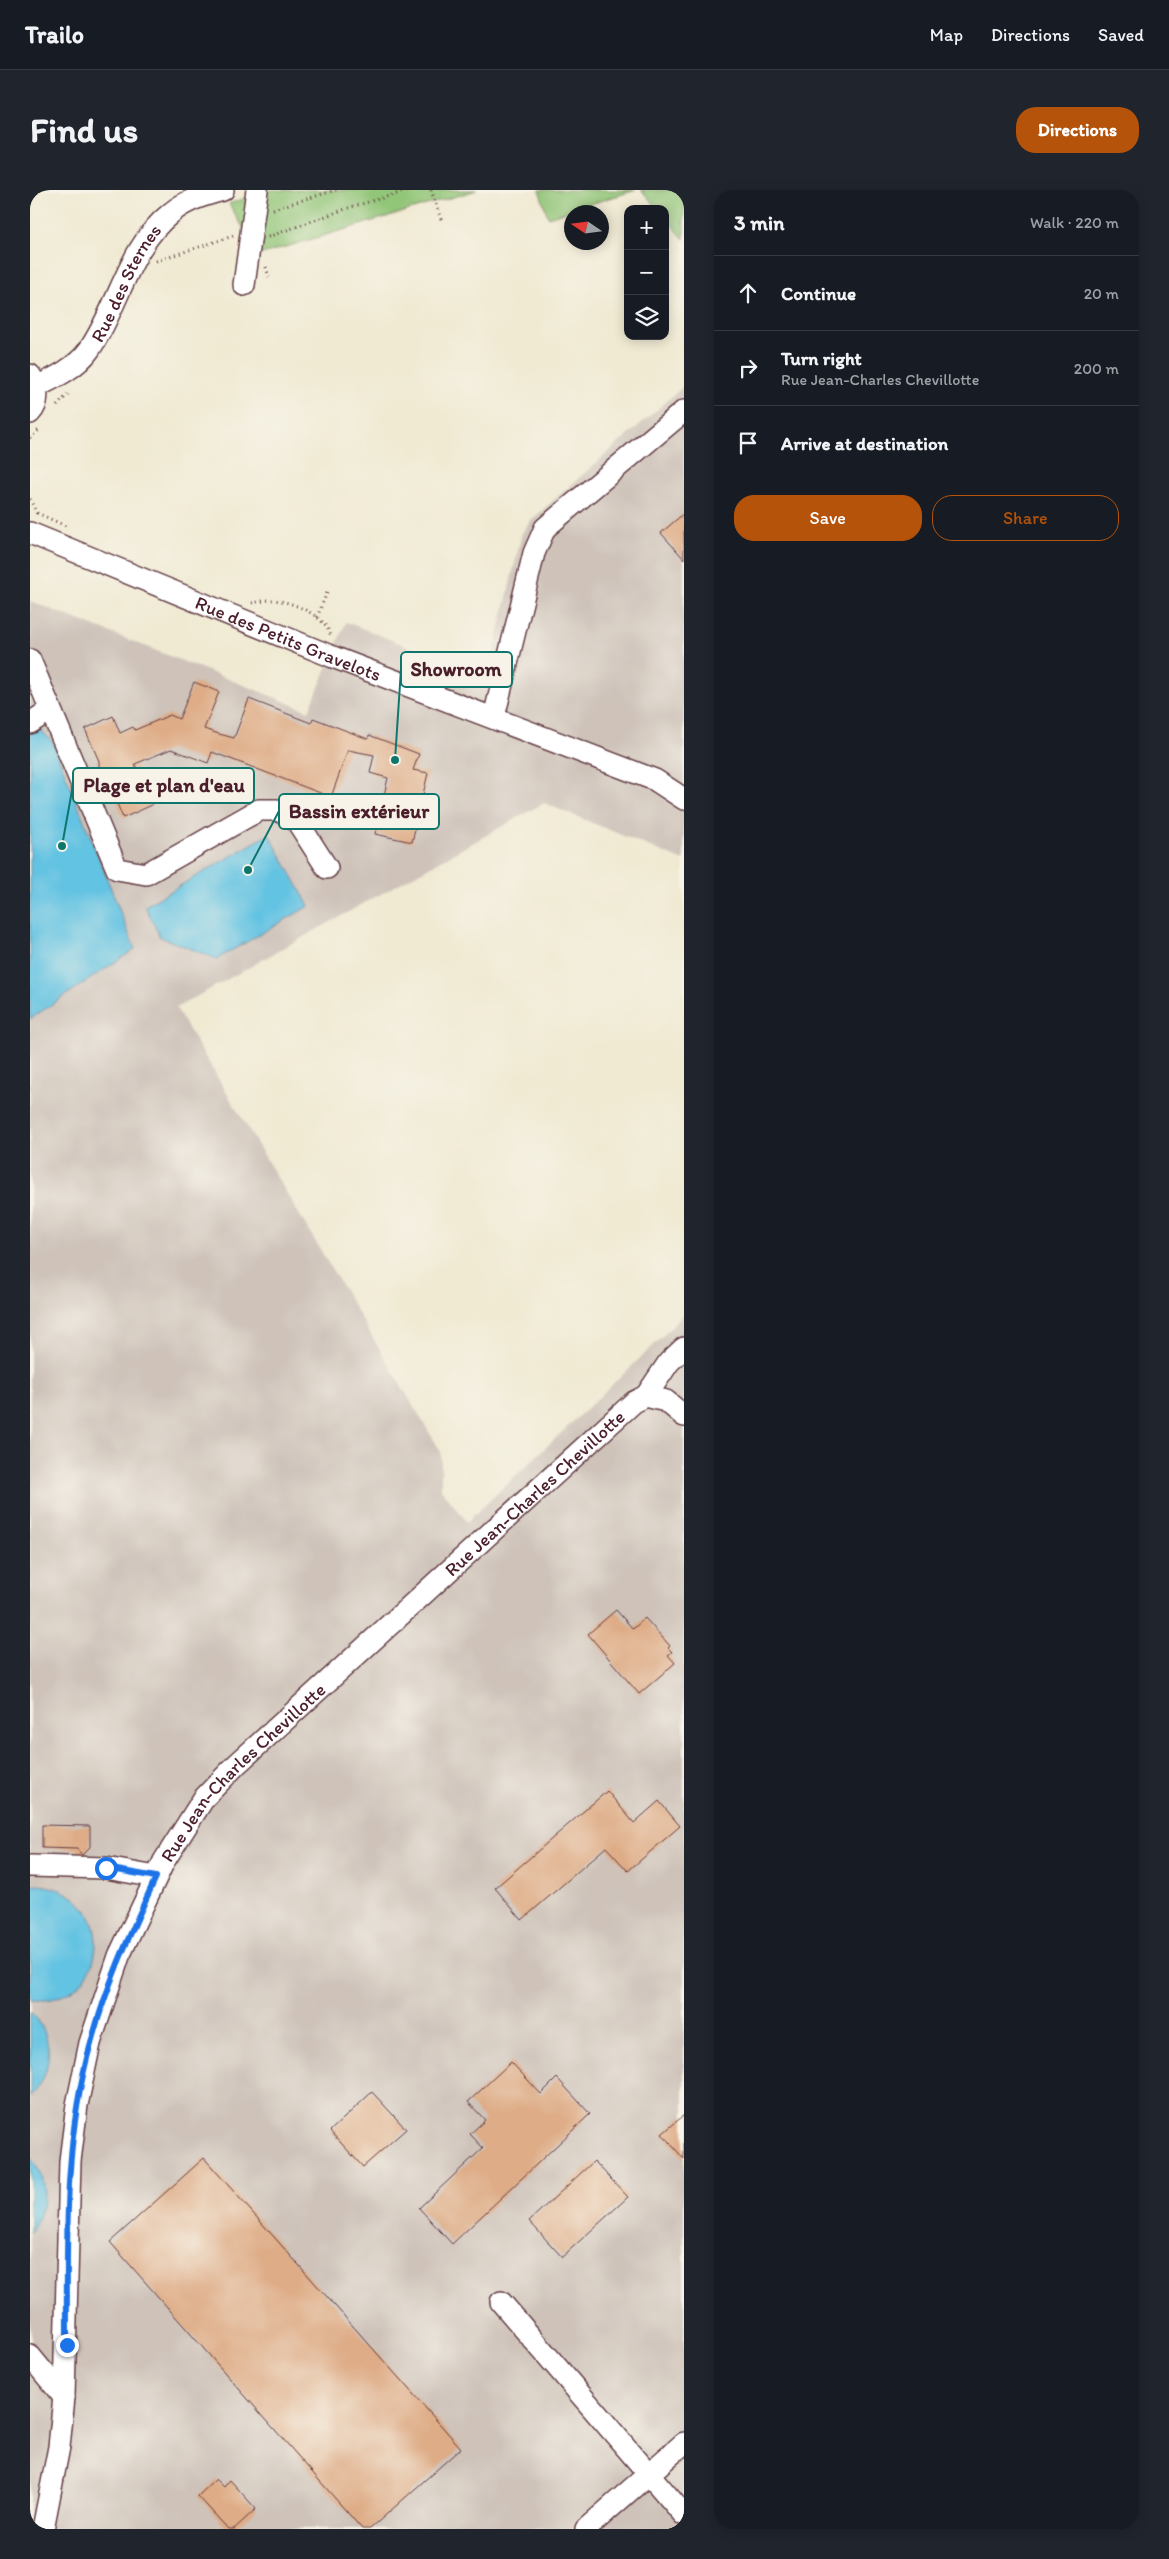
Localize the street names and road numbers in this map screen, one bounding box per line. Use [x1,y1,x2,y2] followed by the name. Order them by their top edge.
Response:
[85,219,166,346] street label: Rue des Sternes
[192,591,384,686] street label: Rue des Petits Gravelots
[440,1405,629,1581] street label: Rue Jean-Charles Chevillotte
[155,1678,330,1866] street label: Rue Jean-Charles Chevillotte

